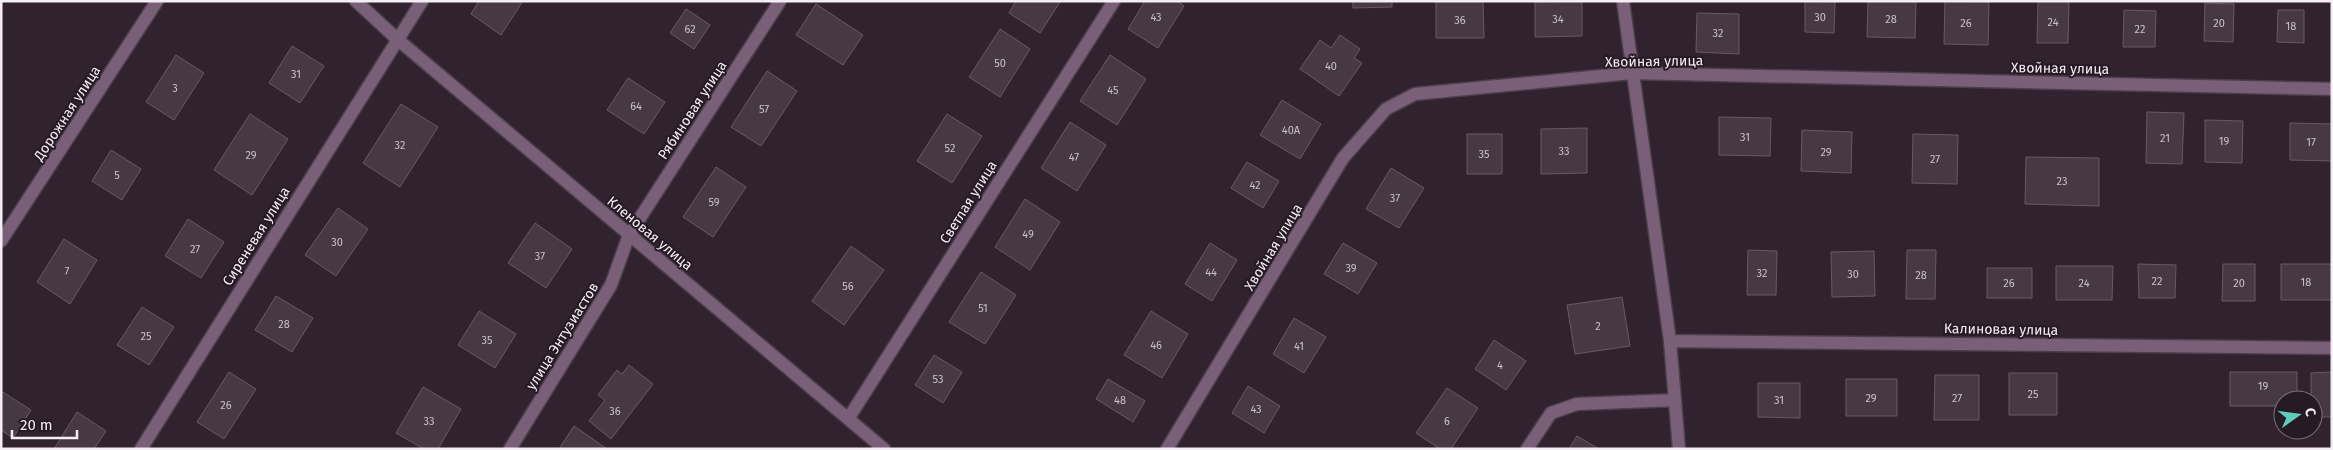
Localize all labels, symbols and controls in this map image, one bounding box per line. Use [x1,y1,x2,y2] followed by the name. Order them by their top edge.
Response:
[1150,11,1162,24] house number: 43
[1814,11,1826,24] house number: 30
[1552,13,1564,26] house number: 34
[1885,13,1897,26] house number: 28
[1454,14,1466,27] house number: 36
[2048,16,2059,29] house number: 24
[1960,17,1972,30] house number: 26
[2213,17,2225,30] house number: 20
[2286,20,2296,33] house number: 18
[684,23,696,36] house number: 62
[2135,23,2145,36] house number: 22
[1713,27,1723,40] house number: 32
[1605,52,1703,71] street label: Хвойная улица
[994,57,1006,70] house number: 50
[654,58,731,163] street label: Рябиновая улица
[2011,59,2109,78] street label: Хвойная улица
[1325,60,1337,73] house number: 40
[30,63,104,165] street label: Дорожная улица
[291,68,301,81] house number: 31
[172,82,178,95] house number: 3
[1107,84,1119,97] house number: 45
[630,100,642,113] house number: 64
[759,103,769,116] house number: 57
[1282,124,1301,137] house number: 40А
[1740,131,1750,144] house number: 31
[2160,132,2170,145] house number: 21
[2219,135,2229,148] house number: 19
[2306,136,2316,149] house number: 17
[395,139,405,152] house number: 32
[945,142,955,155] house number: 52
[1559,145,1569,158] house number: 33
[1820,146,1832,159] house number: 29
[1479,148,1490,161] house number: 35
[245,149,257,162] house number: 29
[1069,151,1079,164] house number: 47
[1930,153,1940,166] house number: 27
[936,158,1001,247] street label: Светлая улица
[114,169,120,182] house number: 5
[2057,175,2067,188] house number: 23
[1249,179,1261,192] house number: 42
[219,184,294,289] street label: Сиреневая улица
[1390,192,1400,205] house number: 37
[604,193,696,274] street label: Кленовая улица
[708,196,720,209] house number: 59
[1241,201,1306,294] street label: Хвойная улица
[1022,228,1034,241] house number: 49
[331,236,343,249] house number: 30
[190,243,200,256] house number: 27
[535,250,545,263] house number: 37
[1345,262,1357,275] house number: 39
[65,265,70,278] house number: 7
[1205,266,1217,279] house number: 44
[1757,267,1767,280] house number: 32
[1847,268,1859,281] house number: 30
[1915,269,1927,282] house number: 28
[2152,275,2162,288] house number: 22
[2301,276,2311,289] house number: 18
[2003,277,2015,290] house number: 26
[2079,277,2090,290] house number: 24
[2233,277,2245,290] house number: 20
[523,279,602,393] street label: улица Энтузиастов
[842,280,854,293] house number: 56
[978,302,988,315] house number: 51
[278,318,290,331] house number: 28
[1595,320,1601,333] house number: 2
[1944,320,2058,339] street label: Калиновая улица
[141,330,152,343] house number: 25
[482,334,493,347] house number: 35
[1150,339,1162,352] house number: 46
[1294,340,1304,353] house number: 41
[1497,359,1503,372] house number: 4
[933,373,943,386] house number: 53
[2258,380,2268,393] house number: 19
[2028,388,2039,401] house number: 25
[2273,390,2323,440] north arrow
[1865,392,1877,405] house number: 29
[1952,392,1962,405] house number: 27
[1114,394,1126,407] house number: 48
[1774,394,1784,407] house number: 31
[220,399,232,412] house number: 26
[1250,403,1262,416] house number: 43
[609,405,621,418] house number: 36
[2301,406,2319,418] text: С
[12,408,78,440] scale bar
[424,415,434,428] house number: 33
[1444,415,1450,428] house number: 6
[20,416,53,434] text: 20 m

